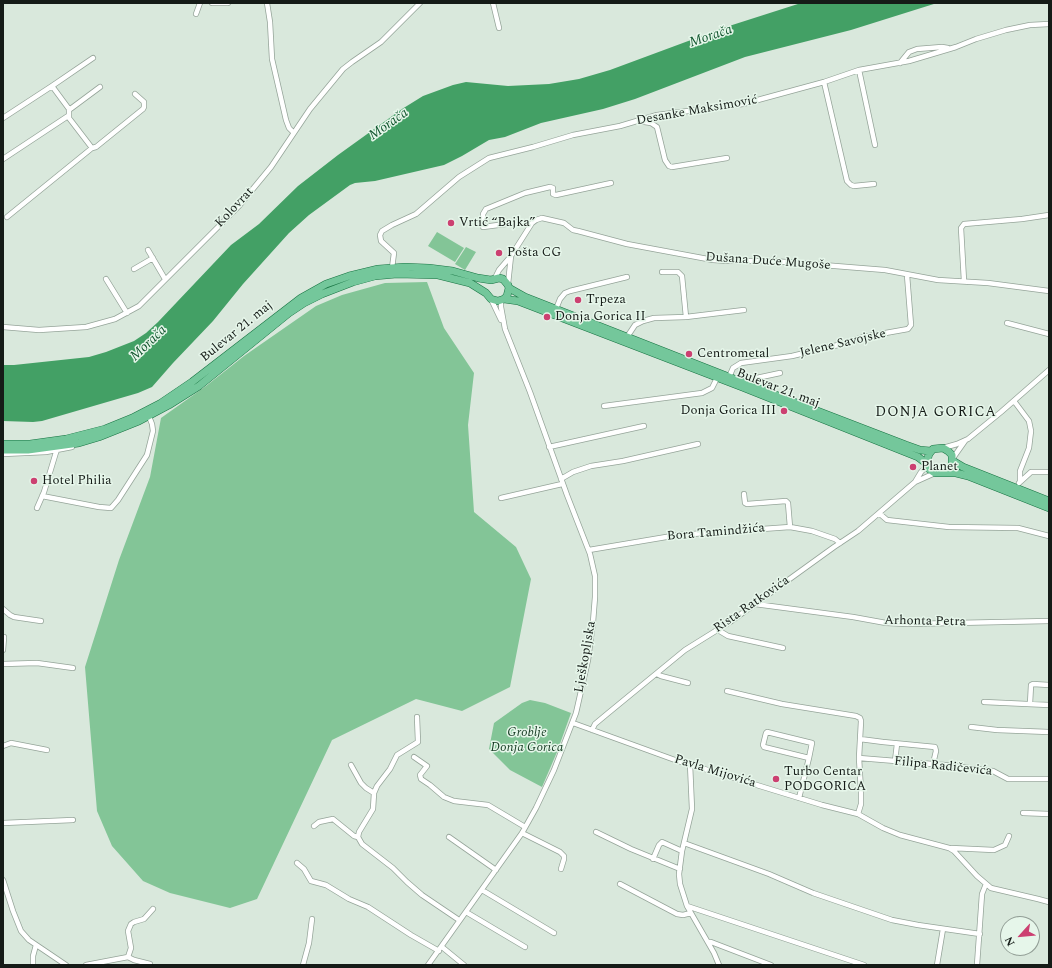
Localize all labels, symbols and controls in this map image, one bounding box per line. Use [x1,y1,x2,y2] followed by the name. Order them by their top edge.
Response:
[687,22,735,52] water label: Morača
[635,93,759,129] street label: Desanke Maksimović
[366,105,412,145] water label: Morača
[212,185,258,231] street label: Kolovrat
[459,215,535,231] place label: Vrtić “Bajka”
[446,218,456,228] marker: Vrtić “Bajka”
[507,245,561,261] place label: Pošta CG
[494,248,504,258] marker: Pošta CG
[705,250,831,274] street label: Dušana Duće Mugoše
[586,292,626,308] place label: Trpeza
[573,295,583,305] marker: Trpeza
[198,298,276,366] street label: Bulevar 21. maj
[555,309,645,325] place label: Donja Gorica II
[542,312,552,322] marker: Donja Gorica II
[127,323,171,365] water label: Morača
[798,326,888,362] street label: Jelene Savojske
[697,346,769,362] place label: Centrometal
[684,349,694,359] marker: Centrometal
[734,366,822,412] street label: Bulevar 21. maj
[680,403,776,419] place label: Donja Gorica III
[875,405,997,421] district label: DONJA GORICA
[779,406,789,416] marker: Donja Gorica III
[921,459,958,475] place label: Planet
[908,462,918,472] marker: Planet
[42,473,112,489] place label: Hotel Philia
[29,476,39,486] marker: Hotel Philia
[666,521,766,545] street label: Bora Tamindžića
[711,573,793,637] street label: Rista Ratkovića
[884,613,966,631] street label: Arhonta Petra
[572,620,600,694] street label: Lješkopljska
[491,725,563,756] park label: Groblje Donja Gorica
[672,752,758,792] street label: Pavla Mijovića
[893,754,993,780] street label: Filipa Radičevića
[784,764,866,795] place label: Turbo Centar PODGORICA
[771,774,781,784] marker: Turbo Centar PODGORICA
[1000,916,1040,956] north arrow
[1000,933,1019,949] text: N

